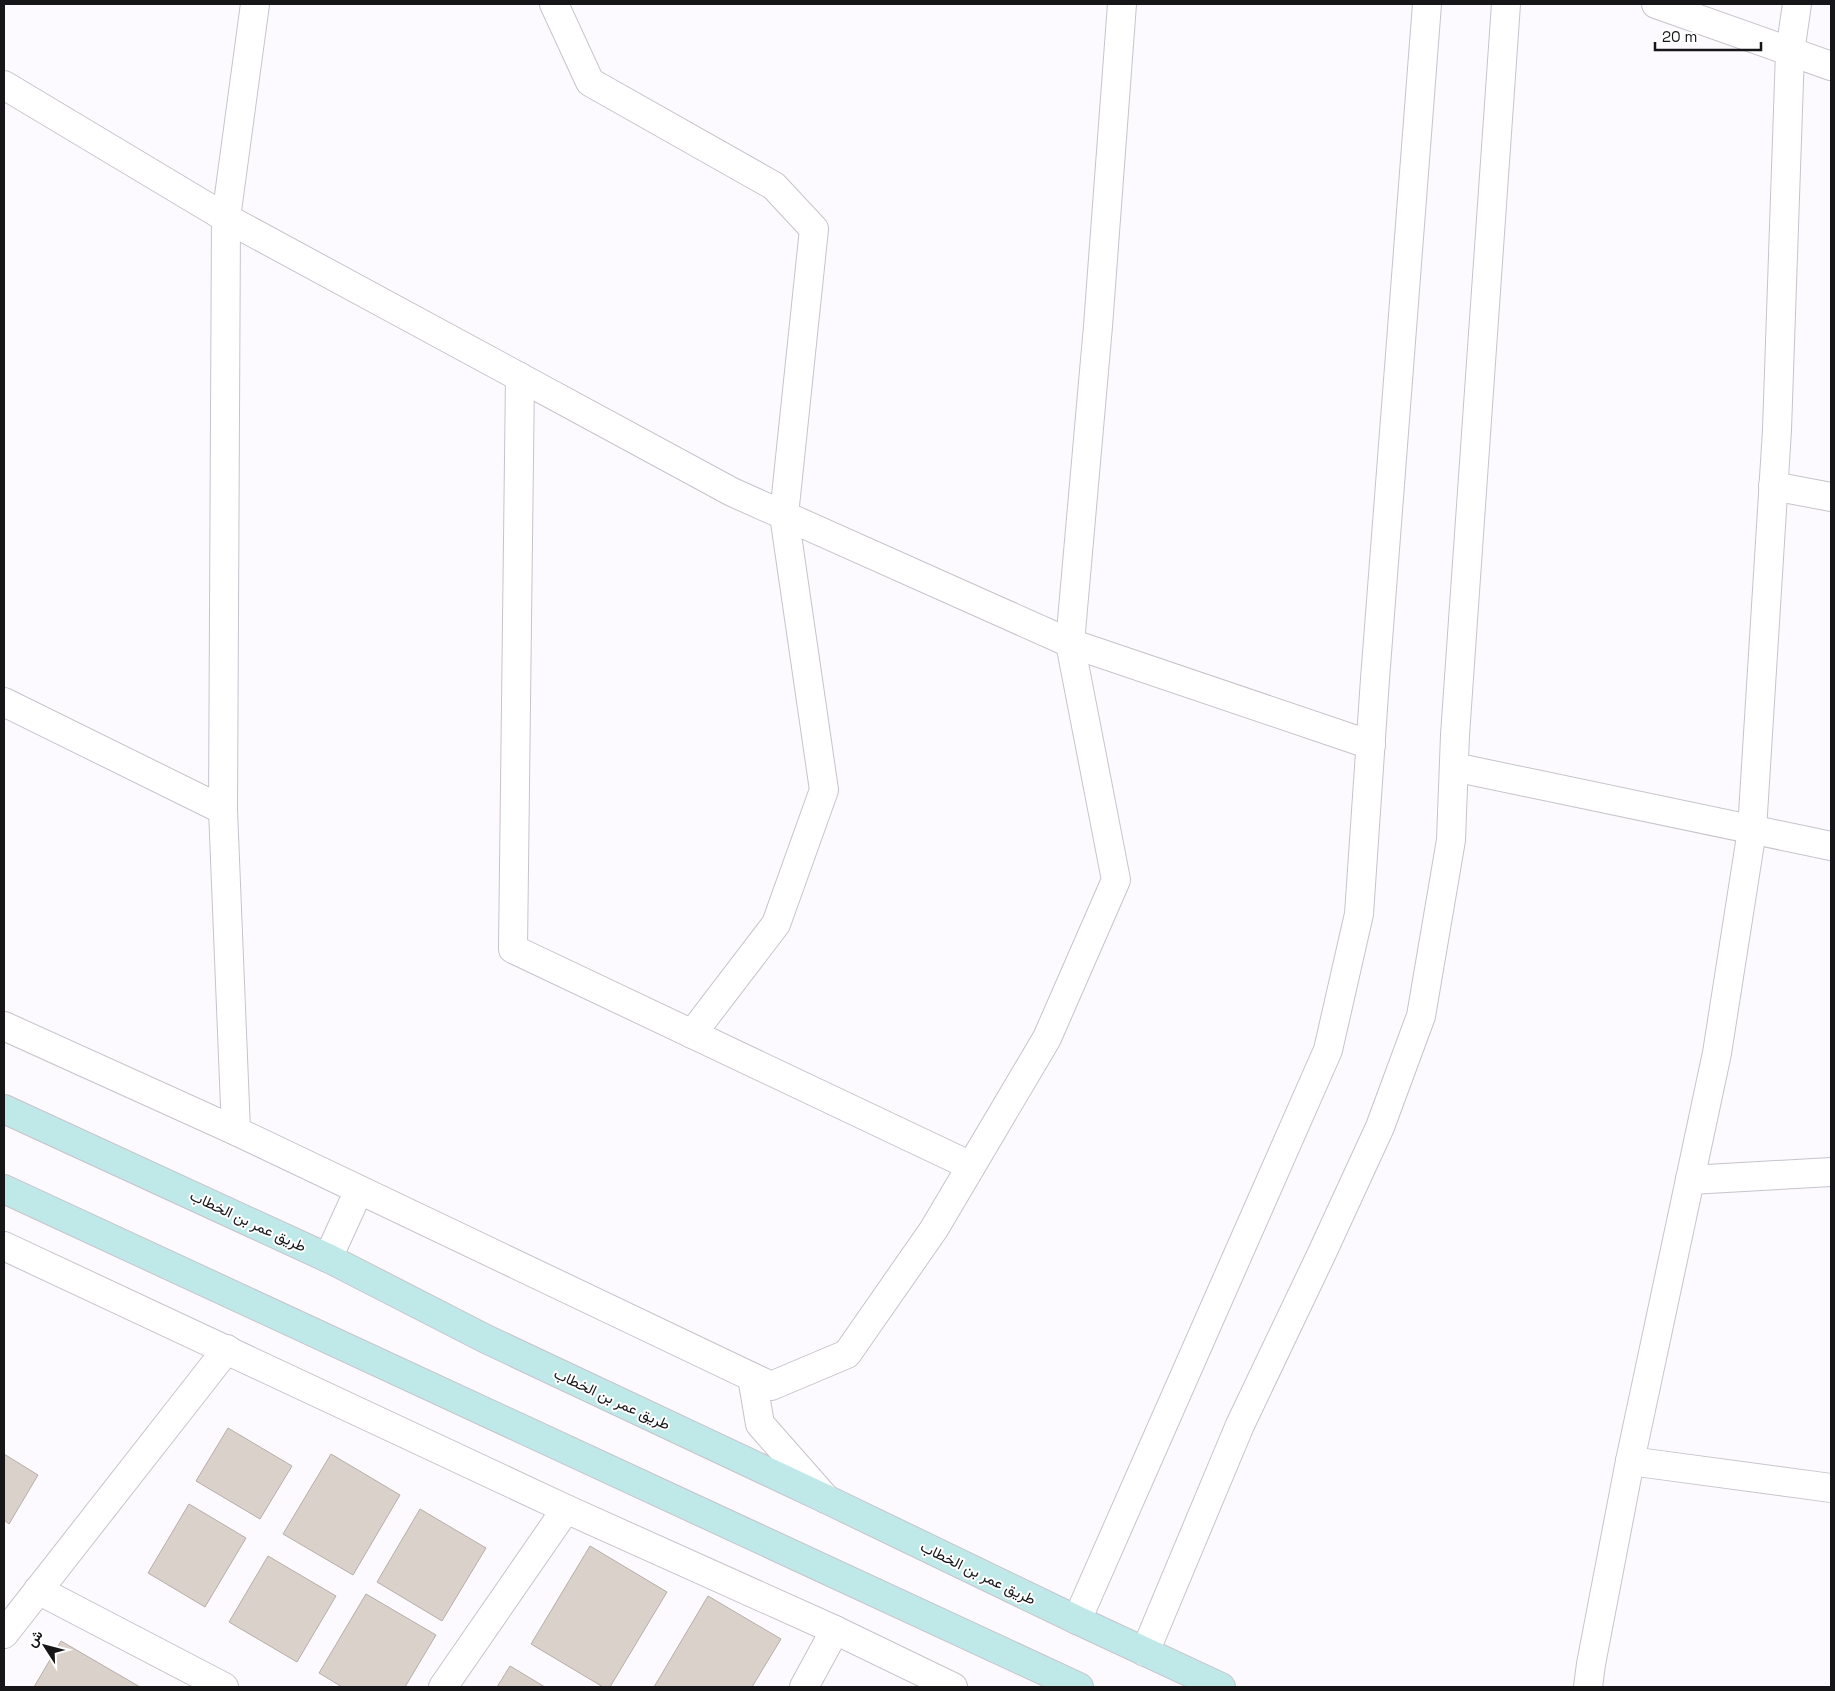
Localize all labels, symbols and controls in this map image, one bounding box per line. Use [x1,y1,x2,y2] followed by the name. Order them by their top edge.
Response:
[1655,20,1761,52] scale bar
[1662,27,1697,46] text: 20 m
[187,1185,310,1257] street label: طريق عمر بن الخطاب
[551,1363,674,1435] street label: طريق عمر بن الخطاب
[917,1536,1039,1610] street label: طريق عمر بن الخطاب
[20,1621,70,1671] north arrow
[22,1626,47,1650] text: ش

